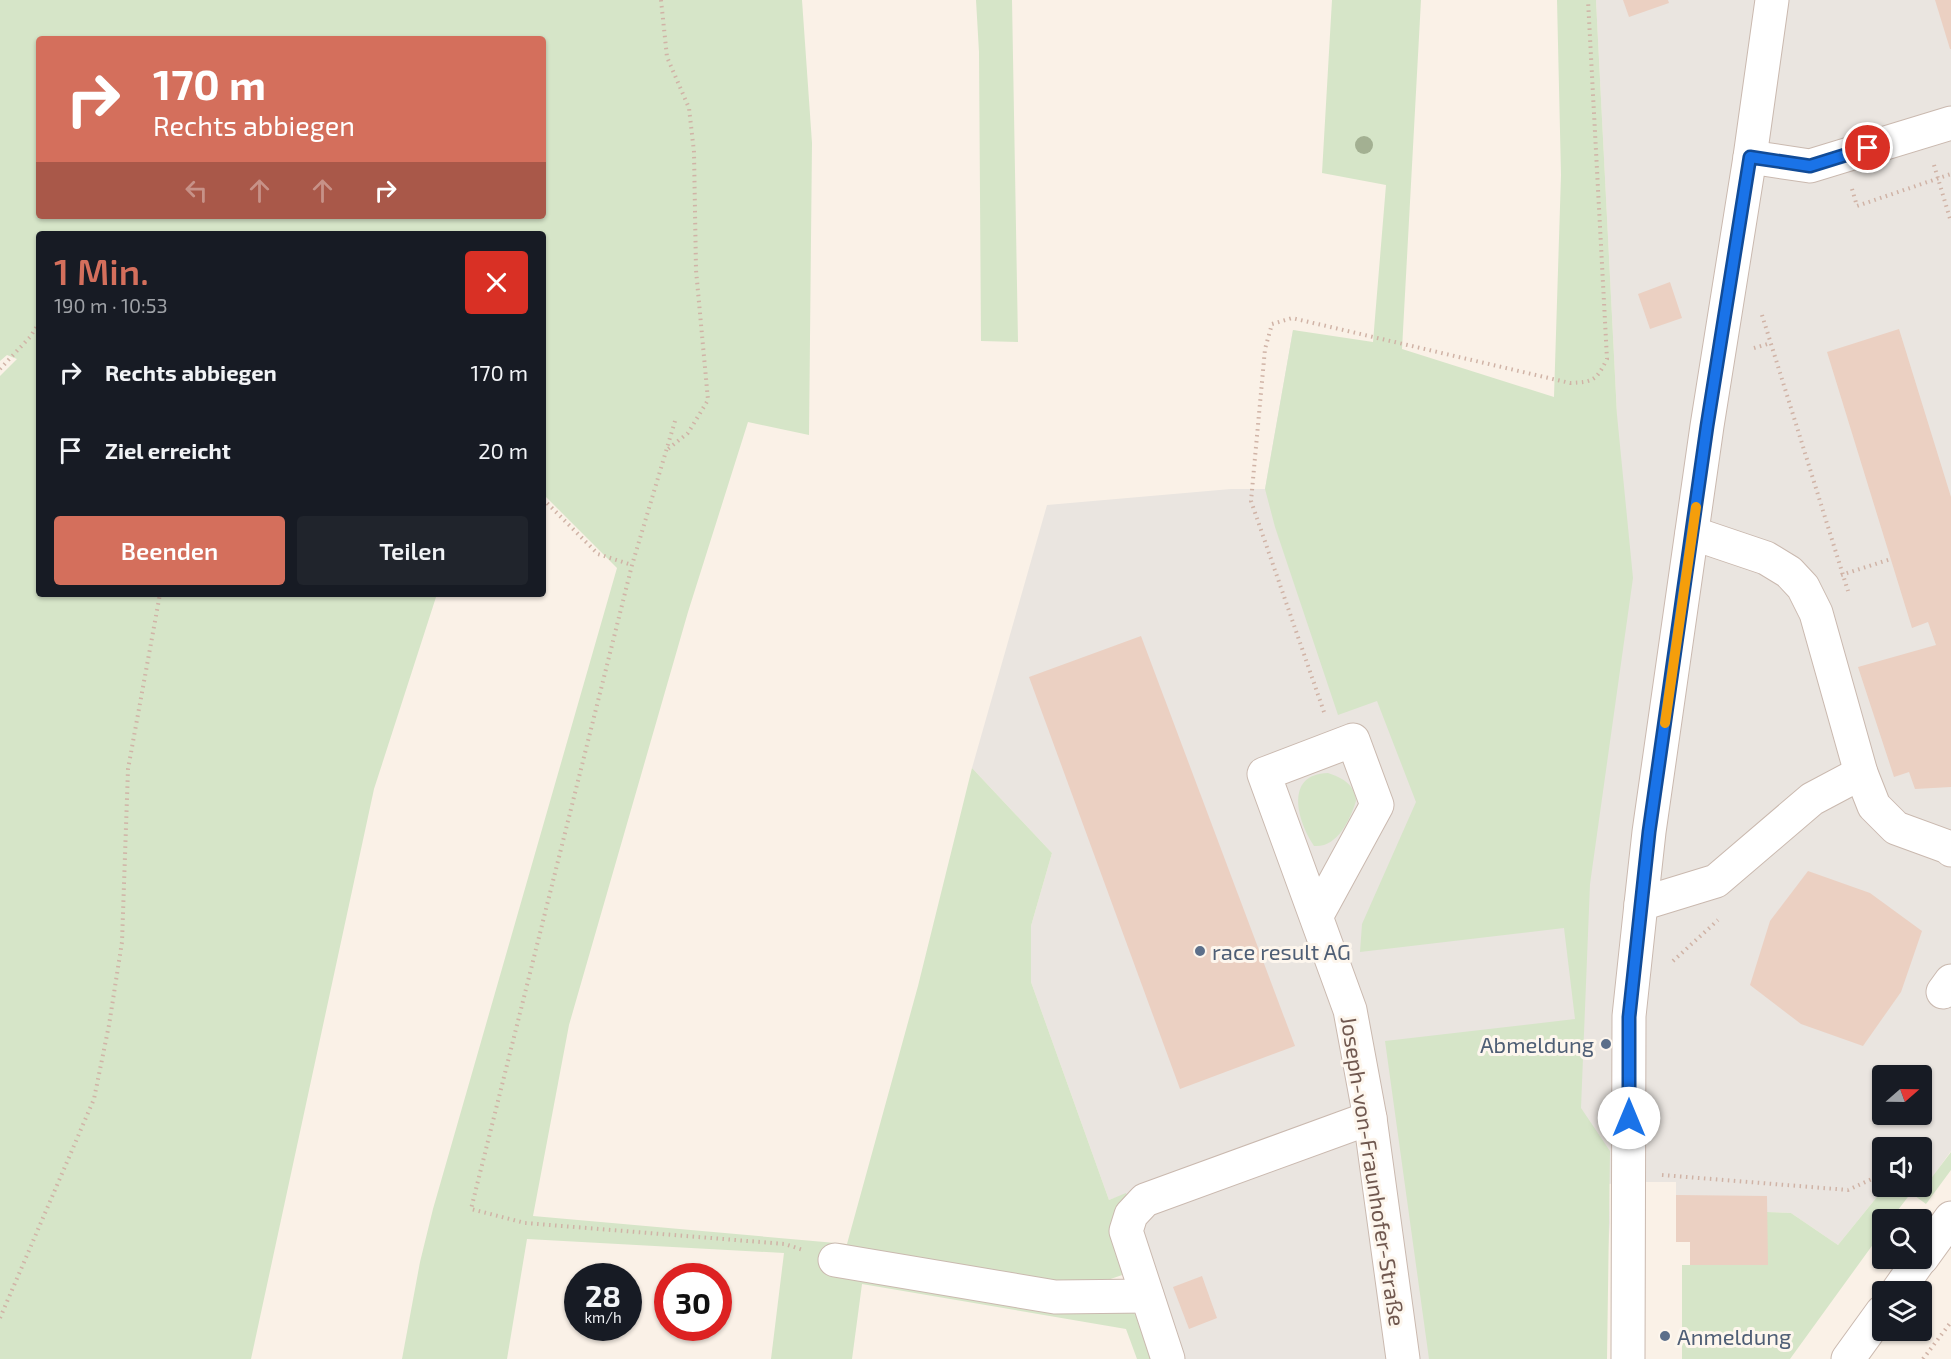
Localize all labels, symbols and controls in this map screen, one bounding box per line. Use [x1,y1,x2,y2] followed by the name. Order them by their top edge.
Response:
[153,58,266,108] text: 170 m
[54,60,132,138] icon: right
[153,109,355,141] text: Rechts abbiegen
[1842,122,1893,173] pin
[1851,131,1884,164] icon: arrive
[180,174,213,207] icon: left
[243,174,276,207] icon: ahead
[306,174,339,207] icon: ahead
[369,174,402,207] icon: right
[54,249,149,292] text: 1 Min.
[465,251,528,314] button: close
[54,293,168,317] text: 190 m · 10:53
[54,356,87,389] icon: right
[105,359,277,385] text: Rechts abbiegen
[471,359,528,385] text: 170 m
[54,434,87,467] icon: arrive
[105,437,231,463] text: Ziel erreicht
[478,437,528,463] text: 20 m
[54,516,285,585] button: Beenden
[297,516,528,585] button: Teilen
[1212,938,1351,964] place label: race result AG
[1193,944,1207,958] marker: race result AG
[1337,1014,1411,1328] street label: Joseph-von-Fraunhofer-Straße
[1480,1031,1594,1057] place label: Abmeldung
[1599,1037,1613,1051] marker: Abmeldung
[1872,1065,1932,1125] north arrow
[1872,1065,1932,1341] map controls
[1597,1086,1661,1150] position arrow
[1872,1137,1932,1197] button: sound
[1872,1209,1932,1269] button: search
[654,1263,732,1341] speed limit sign: 30
[585,1277,621,1313] text: 28
[1872,1281,1932,1341] button: layers
[584,1308,622,1326] text: km/h
[1677,1323,1791,1349] place label: Anmeldung
[1658,1329,1672,1343] marker: Anmeldung

